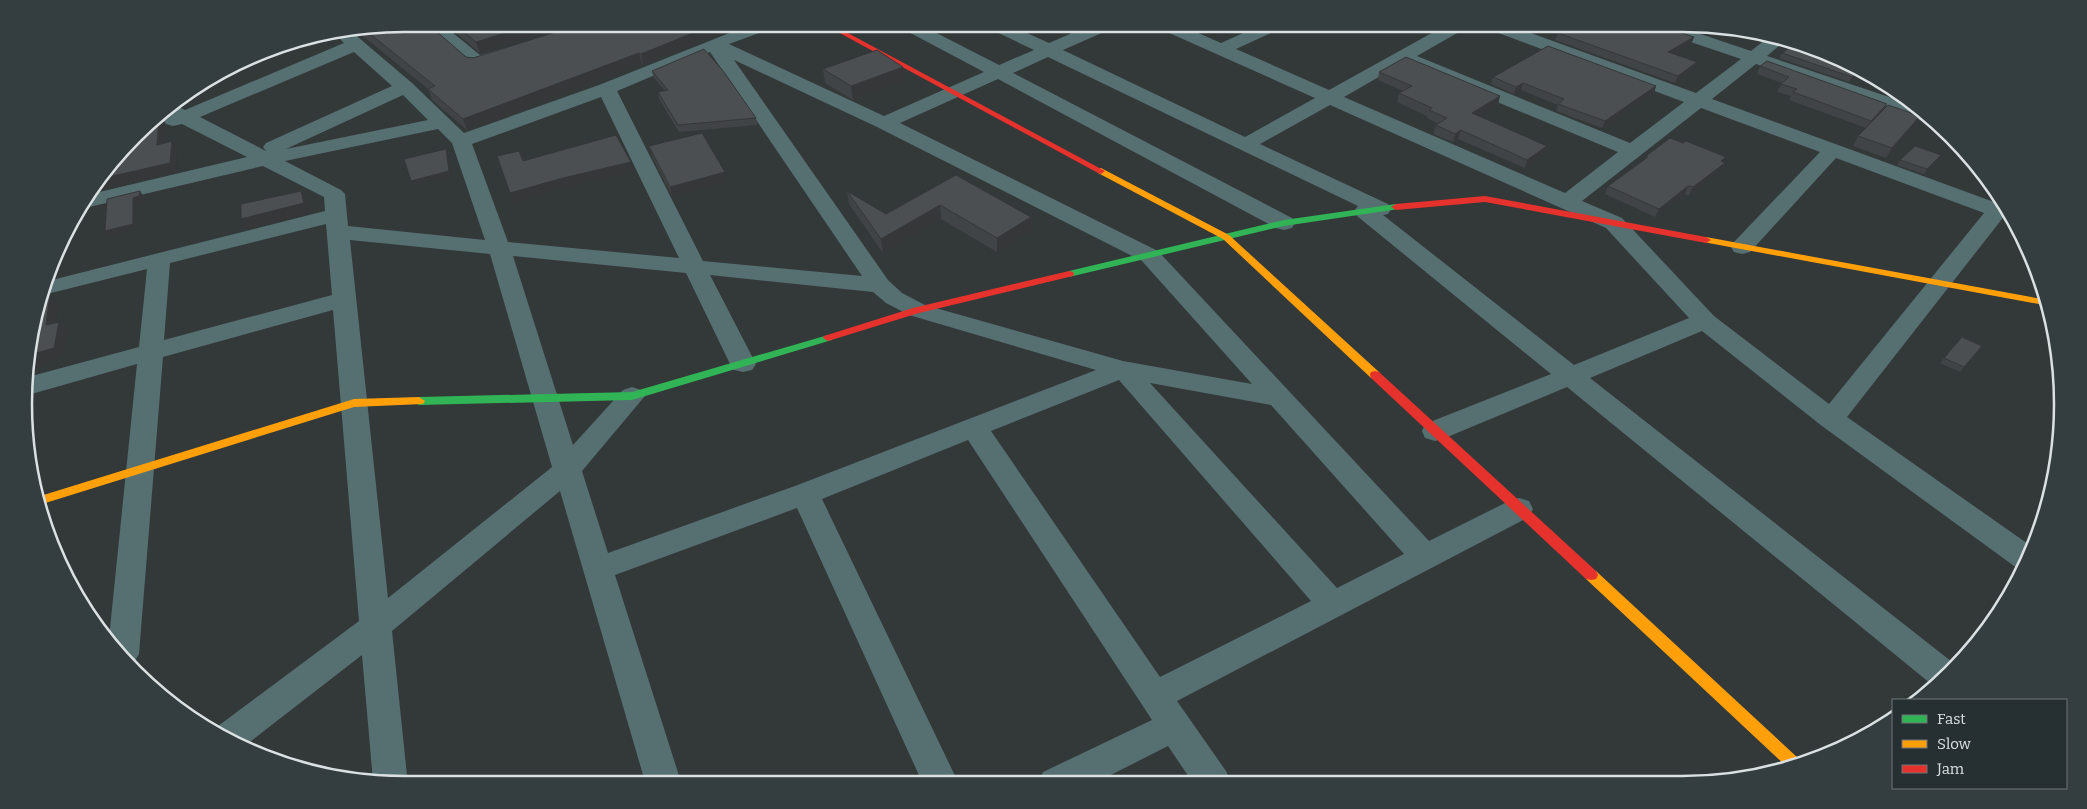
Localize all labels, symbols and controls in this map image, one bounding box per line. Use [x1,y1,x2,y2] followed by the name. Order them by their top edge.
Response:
[1892,699,2067,789] legend
[1937,710,1966,728] text: Fast
[1937,735,1972,753] text: Slow
[1936,760,1965,778] text: Jam

